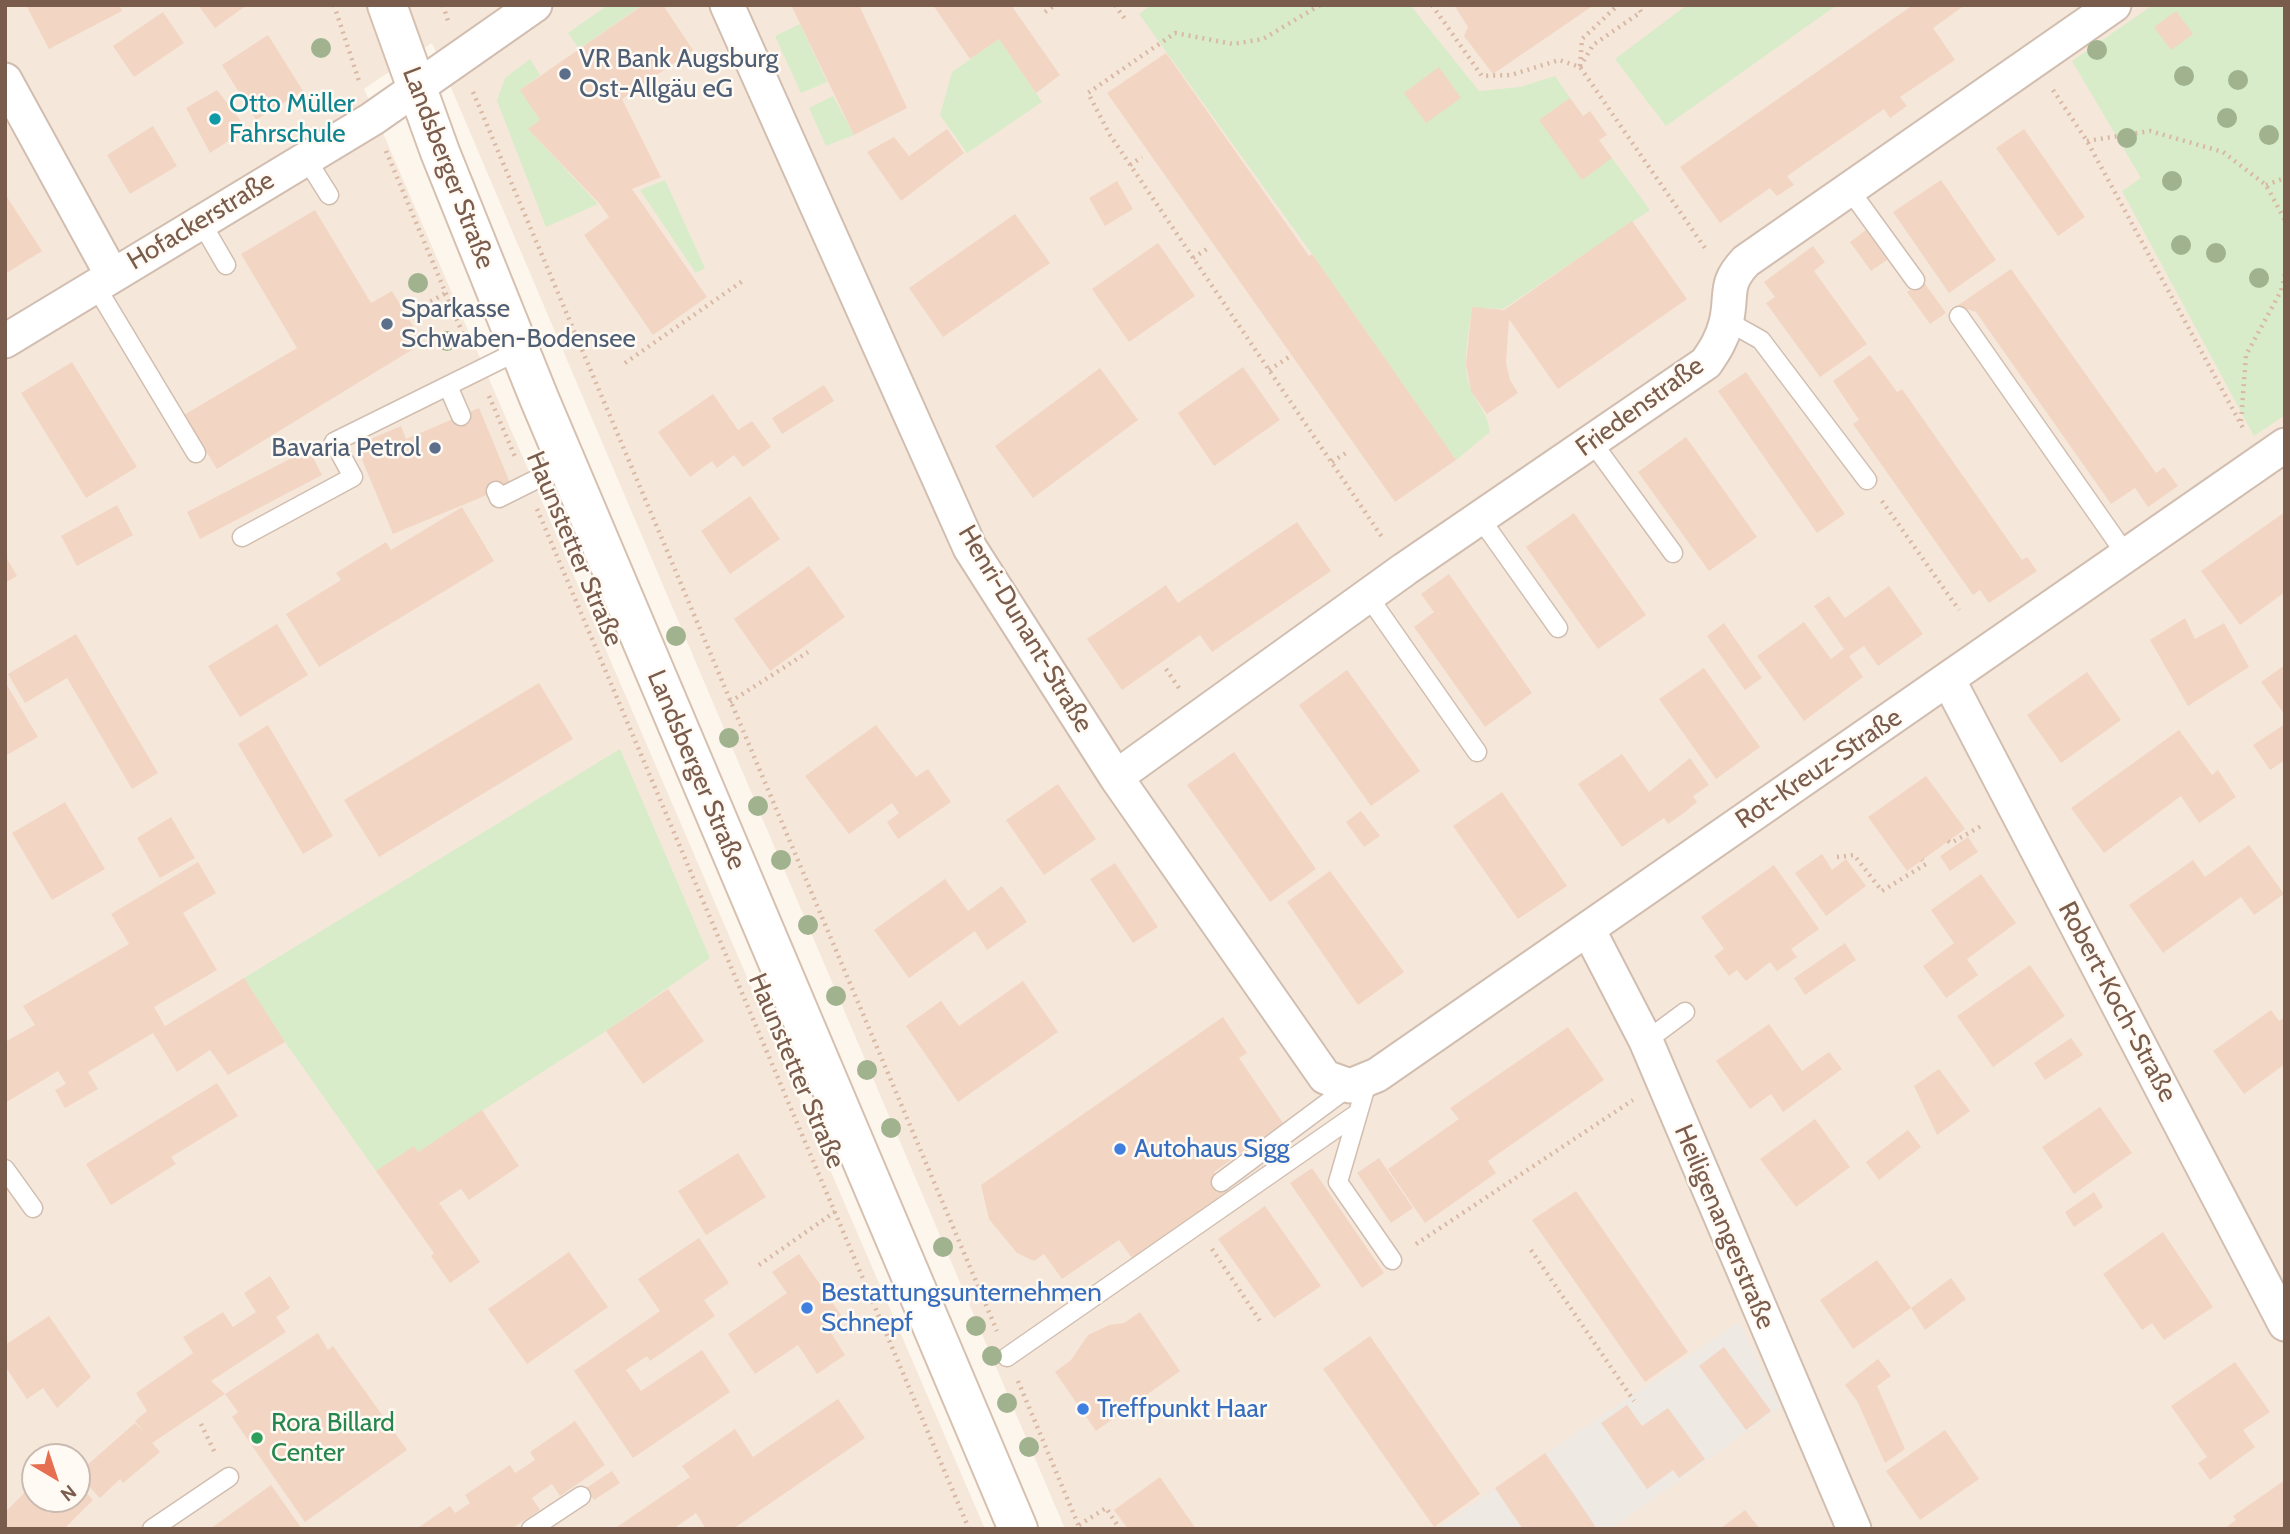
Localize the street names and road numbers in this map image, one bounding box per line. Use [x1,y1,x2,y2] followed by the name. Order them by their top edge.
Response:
[395,63,501,273] street label: Landsberger Straße
[122,165,280,277] street label: Hofackerstraße
[1570,350,1710,464] street label: Friedenstraße
[519,447,629,651] street label: Haunstetter Straße
[951,520,1099,738] street label: Henri-Dunant-Straße
[640,666,752,874] street label: Landsberger Straße
[1730,702,1908,836] street label: Rot-Kreuz-Straße
[2051,897,2183,1107] street label: Robert-Koch-Straße
[741,969,851,1173] street label: Haunstetter Straße
[1667,1120,1781,1334] street label: Heiligenangerstraße

